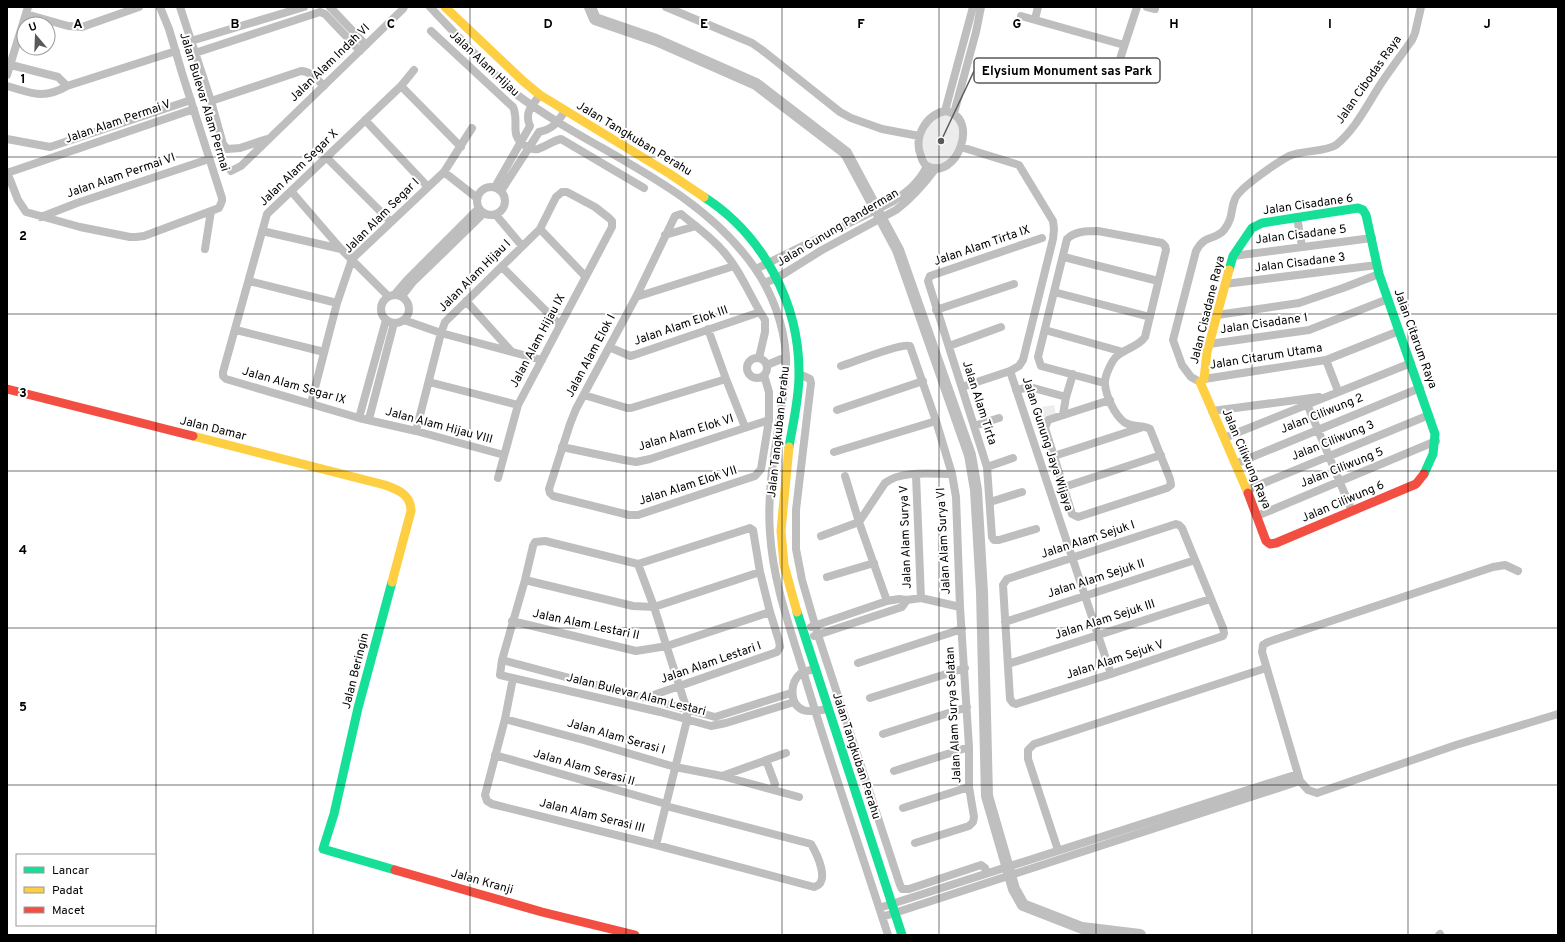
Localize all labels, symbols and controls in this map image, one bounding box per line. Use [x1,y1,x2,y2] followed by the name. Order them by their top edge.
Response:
[16,16,56,56] north arrow
[73,17,83,33] text: A
[231,17,240,33] text: B
[387,17,395,33] text: C
[543,17,553,33] text: D
[700,17,708,33] text: E
[857,17,865,33] text: F
[1013,17,1022,33] text: G
[1169,17,1179,33] text: H
[1328,17,1332,33] text: I
[1483,17,1491,33] text: J
[27,20,39,35] text: U
[286,20,374,106] street label: Jalan Alam Indah VI
[446,27,522,101] street label: Jalan Alam Hijau
[175,31,233,173] street label: Jalan Bulevar Alam Permai
[1332,33,1406,127] street label: Jalan Cibodas Raya
[974,58,1160,83] callout: Elysium Monument sas Park
[982,64,1152,80] text: Elysium Monument sas Park
[20,72,26,88] text: 1
[63,96,173,148] street label: Jalan Alam Permai V
[573,98,695,180] street label: Jalan Tangkuban Perahu
[256,126,342,210] street label: Jalan Alam Segar X
[64,150,178,202] street label: Jalan Alam Permai VI
[341,175,423,257] street label: Jalan Alam Segar I
[774,185,902,271] street label: Jalan Gunung Panderman
[1262,191,1354,219] street label: Jalan Cisadane 6
[1254,221,1348,249] street label: Jalan Cisadane 5
[932,222,1032,270] street label: Jalan Alam Tirta IX
[19,229,27,245] text: 2
[435,236,515,316] street label: Jalan Alam Hijau I
[1254,249,1346,277] street label: Jalan Cisadane 3
[1187,254,1229,366] street label: Jalan Cisadane Raya
[1390,287,1440,391] street label: Jalan Citarum Raya
[507,291,569,391] street label: Jalan Alam Hijau IX
[632,302,730,350] street label: Jalan Alam Elok III
[1219,310,1309,338] street label: Jalan Cisadane 1
[562,312,620,400] street label: Jalan Alam Elok I
[1209,340,1323,374] street label: Jalan Citarum Utama
[958,359,1000,447] street label: Jalan Alam Tirta
[240,364,348,408] street label: Jalan Alam Segar IX
[764,365,794,499] street label: Jalan Tangkuban Perahu
[1018,375,1076,513] street label: Jalan Gunung Jaya Wijaya
[19,386,27,402] text: 3
[1278,390,1366,438] street label: Jalan Ciliwung 2
[384,404,494,448] street label: Jalan Alam Hijau VIII
[1218,406,1274,512] street label: Jalan Ciliwung Raya
[636,411,736,455] street label: Jalan Alam Elok VI
[178,413,248,445] street label: Jalan Damar
[1289,417,1377,465] street label: Jalan Ciliwung 3
[1298,444,1386,492] street label: Jalan Ciliwung 5
[637,463,739,509] street label: Jalan Alam Elok VII
[1299,477,1387,527] street label: Jalan Ciliwung 6
[896,485,916,589] street label: Jalan Alam Surya V
[933,487,955,595] street label: Jalan Alam Surya VI
[1039,517,1137,563] street label: Jalan Alam Sejuk I
[19,543,27,559] text: 4
[1045,556,1147,602] street label: Jalan Alam Sejuk II
[1053,596,1157,644] street label: Jalan Alam Sejuk III
[531,606,641,644] street label: Jalan Alam Lestari II
[339,631,373,711] street label: Jalan Beringin
[1064,637,1166,683] street label: Jalan Alam Sejuk V
[658,638,764,688] street label: Jalan Alam Lestari I
[942,646,966,784] street label: Jalan Alam Surya Selatan
[565,670,707,720] street label: Jalan Bulevar Alam Lestari
[828,691,884,821] street label: Jalan Tangkuban Perahu
[19,700,27,716] text: 5
[565,715,667,759] street label: Jalan Alam Serasi I
[531,746,637,790] street label: Jalan Alam Serasi II
[538,795,646,837] street label: Jalan Alam Serasi III
[16,854,156,926] legend
[52,863,89,879] text: Lancar
[449,865,515,899] street label: Jalan Kranji
[52,883,83,899] text: Padat
[52,903,85,919] text: Macet

